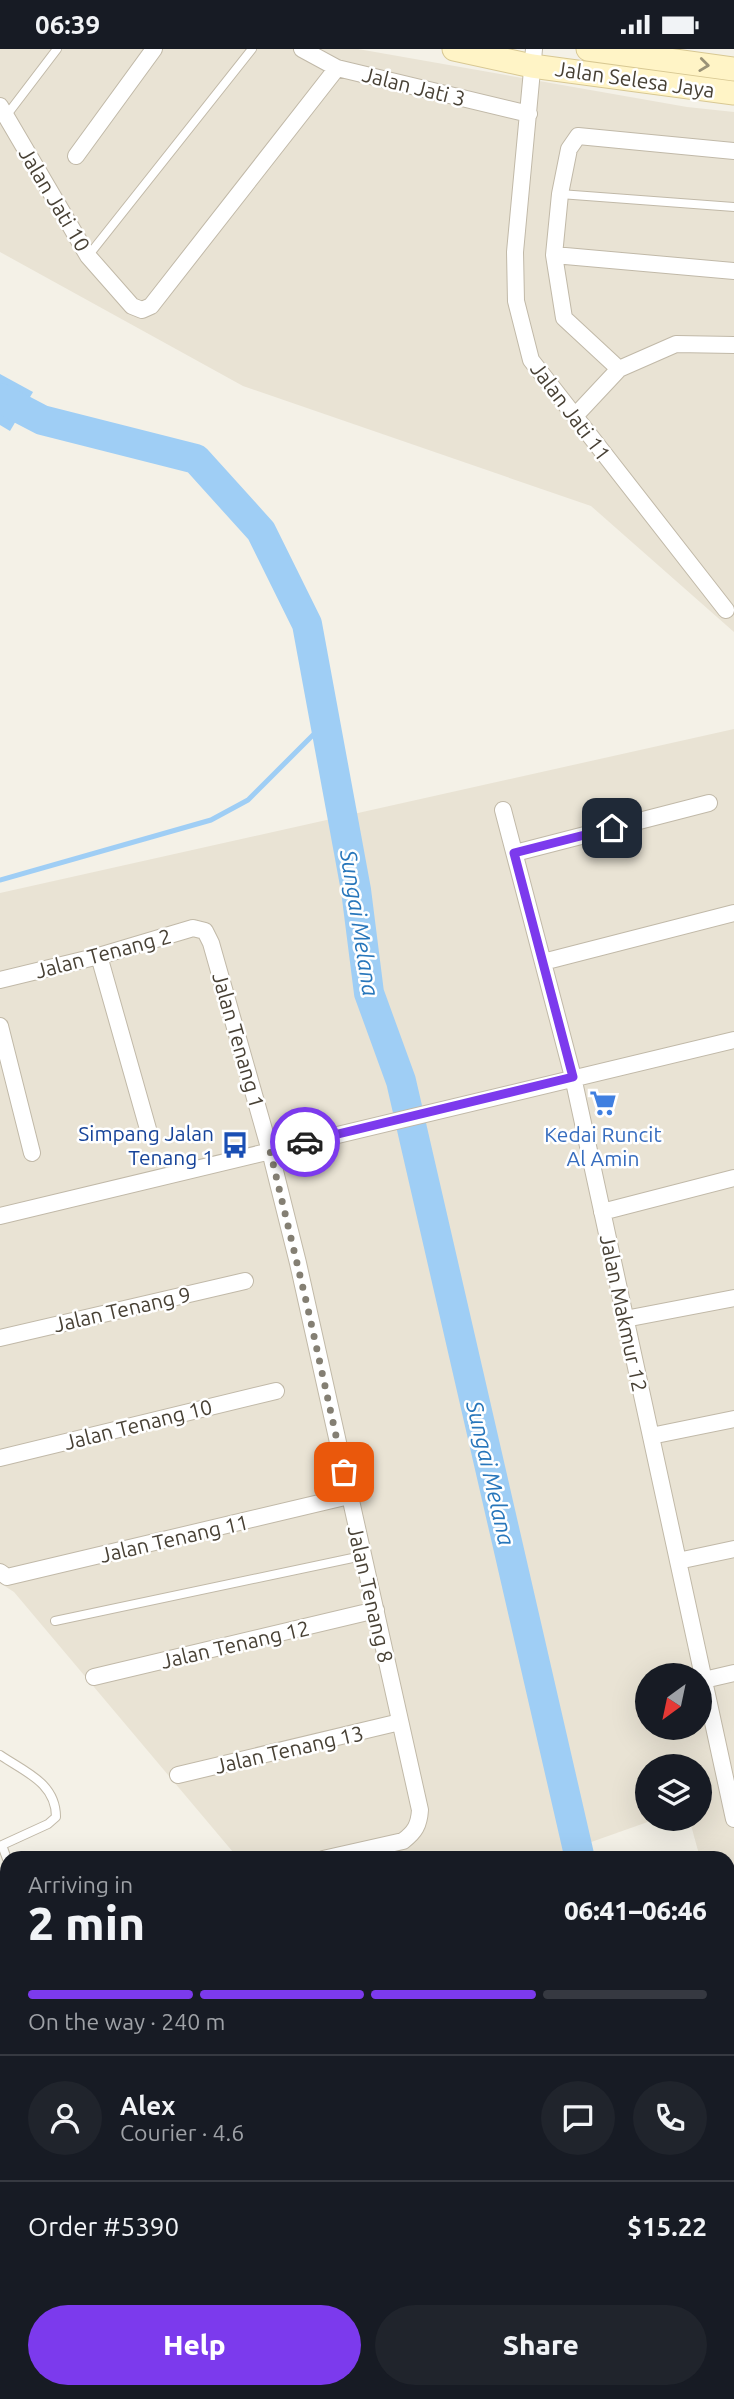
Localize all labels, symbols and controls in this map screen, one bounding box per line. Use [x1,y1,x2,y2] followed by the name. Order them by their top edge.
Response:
[35,10,100,39] text: 06:39
[554,56,716,102] street label: Jalan Selesa Jaya
[698,57,710,72] one-way arrow
[360,62,468,110] street label: Jalan Jati 3
[15,143,95,255] street label: Jalan Jati 10
[526,357,616,465] street label: Jalan Jati 11
[582,798,642,858] pin
[593,809,631,847] icon: home
[336,847,384,998] water label: Sungai Melana
[32,923,174,983] street label: Jalan Tenang 2
[208,969,270,1111] street label: Jalan Tenang 1
[588,1088,618,1118] supermarket icon: Kedai Runcit Al Amin
[270,1107,340,1177] courier
[78,1121,214,1169] place label: Simpang Jalan Tenang 1
[544,1122,662,1170] place label: Kedai Runcit Al Amin
[286,1123,324,1161] icon: car
[220,1130,250,1160] bus stop icon: Simpang Jalan Tenang 1
[596,1232,652,1394] street label: Jalan Makmur 12
[51,1282,193,1336] street label: Jalan Tenang 9
[61,1394,215,1454] street label: Jalan Tenang 10
[462,1397,520,1548] water label: Sungai Melana
[314,1442,374,1502] pin
[325,1453,363,1491] icon: bag
[97,1509,251,1567] street label: Jalan Tenang 11
[344,1523,398,1665] street label: Jalan Tenang 8
[158,1615,312,1673] street label: Jalan Tenang 12
[635,1663,712,1739] north arrow
[635,1663,712,1831] map controls
[212,1720,366,1778] street label: Jalan Tenang 13
[635,1754,712,1831] button: layers
[28,1872,133,1897] text: Arriving in
[564,1896,707,1925] text: 06:41–06:46
[28,1897,145,1949] text: 2 min
[28,2009,225,2034] text: On the way · 240 m
[28,2081,102,2155] button: person
[541,2081,615,2155] button: chat
[633,2081,707,2155] button: phone
[120,2091,175,2120] text: Alex
[120,2120,244,2145] text: Courier · 4.6
[28,2212,179,2241] text: Order #5390
[627,2212,707,2241] text: $15.22
[28,2305,361,2385] button: Help
[375,2305,707,2385] button: Share

